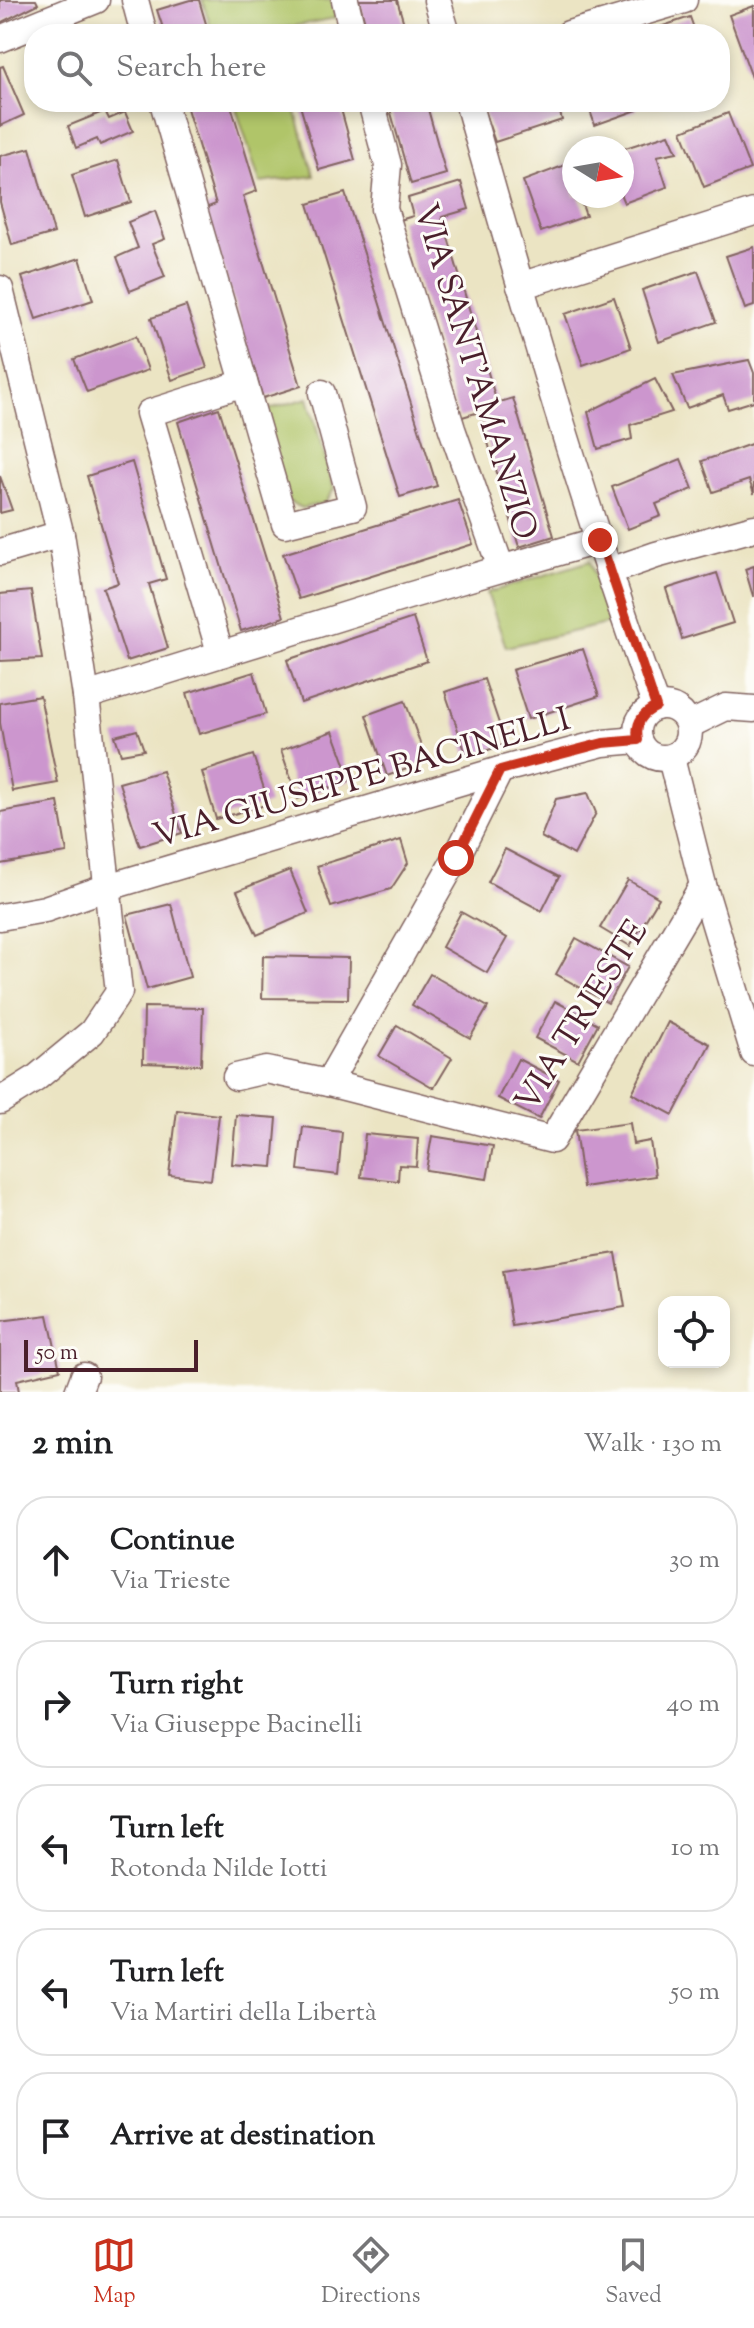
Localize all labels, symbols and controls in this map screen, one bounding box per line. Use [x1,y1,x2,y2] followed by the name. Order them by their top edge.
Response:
[24,24,730,112] search box
[52,46,96,90] icon: search
[116,47,266,90] text: Search here
[562,136,634,208] north arrow
[399,198,548,546] street label: VIA SANT'AMANZIO
[582,522,618,558] route end
[148,696,576,862] street label: VIA GIUSEPPE BACINELLI
[438,840,474,876] route start
[504,911,662,1122] street label: VIA TRIESTE
[658,1296,730,1368] map controls
[658,1296,730,1368] button: locate
[24,1336,198,1372] scale bar
[36,1338,78,1370] text: 50 m
[32,1420,113,1469] text: 2 min
[583,1426,722,1463] text: Walk · 130 m
[110,1520,235,1563] text: Continue
[34,1538,78,1582] icon: ahead
[669,1542,720,1579] text: 30 m
[110,1563,231,1600] text: Via Trieste
[110,1664,243,1707] text: Turn right
[34,1682,78,1726] icon: right
[666,1686,720,1723] text: 40 m
[110,1707,362,1744] text: Via Giuseppe Bacinelli
[110,1808,224,1851] text: Turn left
[34,1826,78,1870] icon: left
[671,1830,720,1867] text: 10 m
[110,1851,327,1888] text: Rotonda Nilde Iotti
[110,1952,224,1995] text: Turn left
[34,1970,78,2014] icon: left
[670,1974,720,2011] text: 50 m
[110,1995,377,2032] text: Via Martiri della Libertà
[34,2114,78,2158] icon: arrive
[110,2115,375,2158] text: Arrive at destination
[92,2233,136,2313] tab: Map
[321,2233,420,2313] tab: Directions
[605,2233,662,2313] tab: Saved

